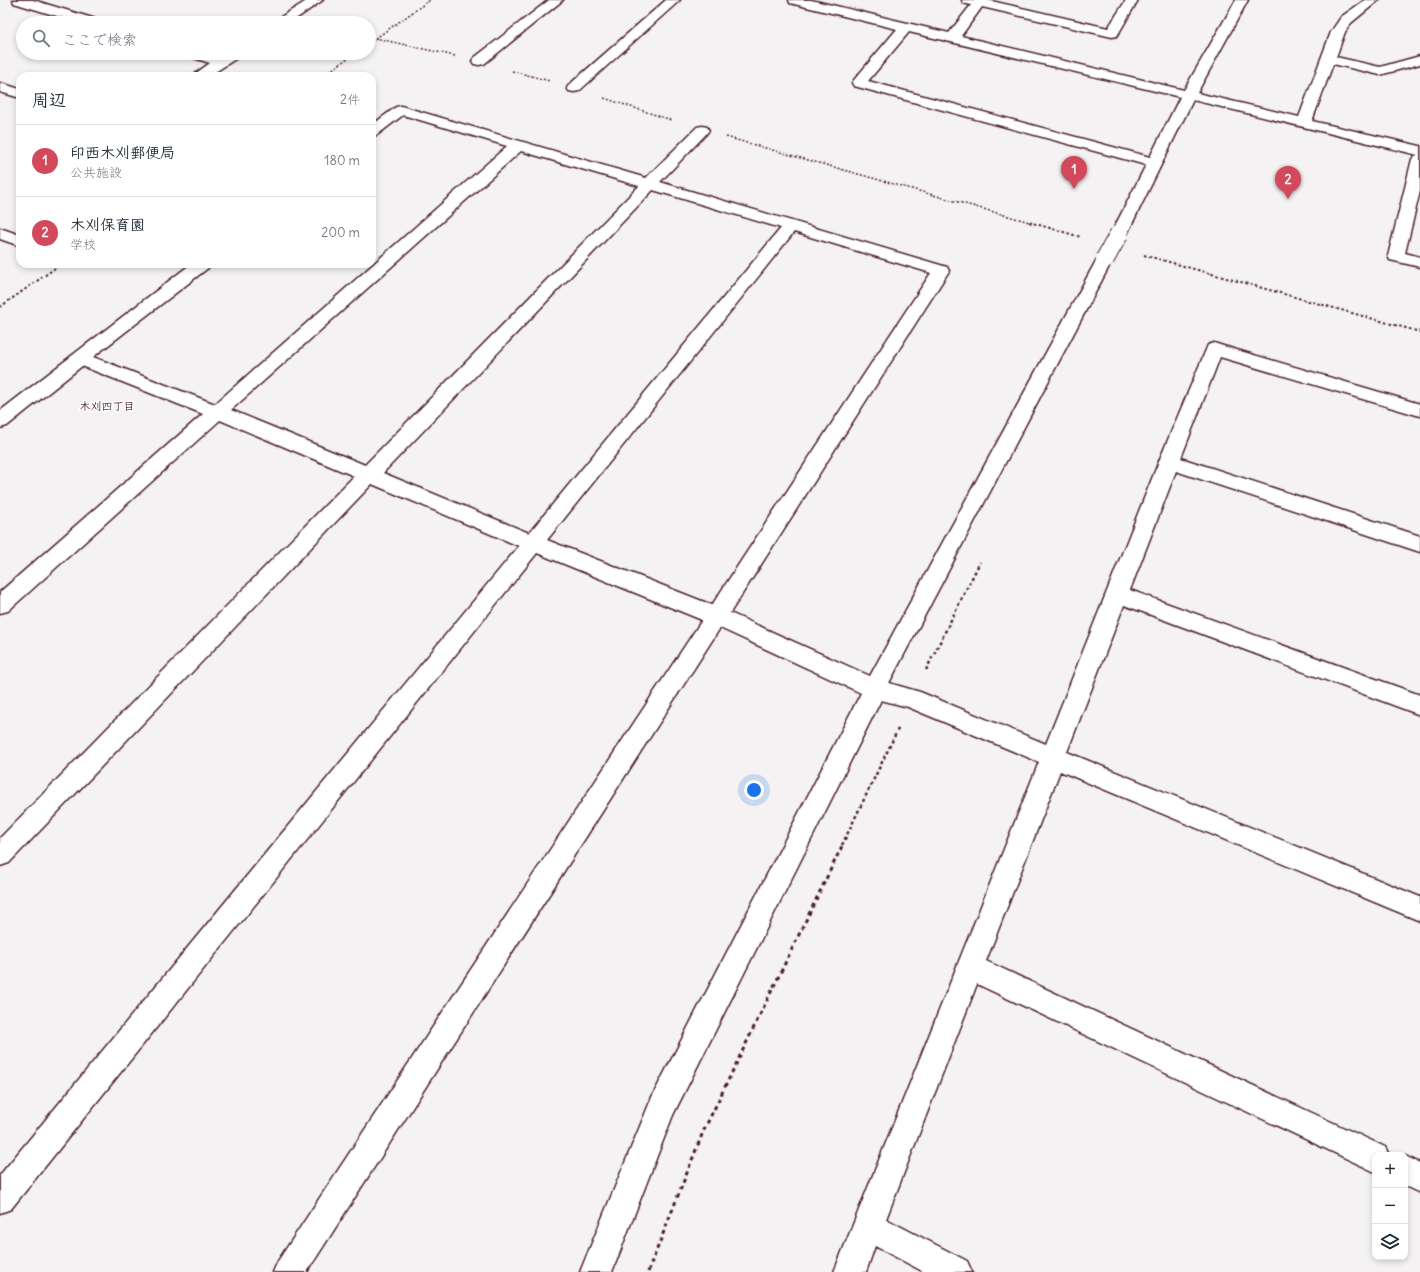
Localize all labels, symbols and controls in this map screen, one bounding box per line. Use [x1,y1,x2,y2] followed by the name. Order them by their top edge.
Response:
[16,16,376,60] search box
[30,27,52,49] icon: search
[62,30,137,49] text: ここで検索
[32,89,66,111] text: 周辺
[340,91,360,108] text: 2件
[70,143,175,162] text: 印西木刈郵便局
[42,152,48,169] text: 1
[324,152,360,169] text: 180 m
[1061,156,1087,189] pin: 1
[70,164,122,181] text: 公共施設
[1275,166,1301,199] pin: 2
[70,215,145,234] text: 木刈保育園
[41,224,49,241] text: 2
[321,224,360,241] text: 200 m
[70,236,96,253] text: 学校
[80,399,135,413] district label: 木刈四丁目
[744,780,764,800] your location
[1372,1152,1408,1260] map controls
[1372,1152,1408,1188] button: +
[1372,1188,1408,1224] button: −
[1372,1224,1408,1260] button: layers

